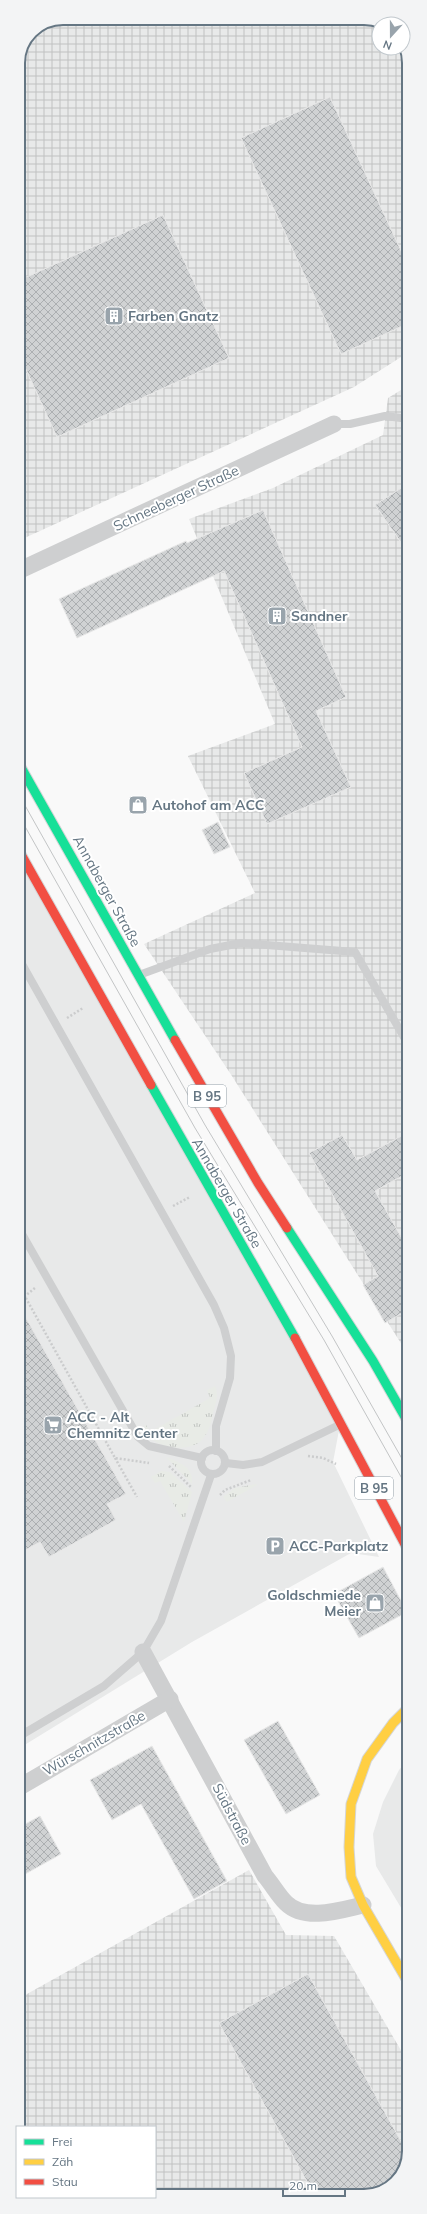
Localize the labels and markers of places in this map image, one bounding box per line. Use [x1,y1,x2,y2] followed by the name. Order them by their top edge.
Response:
[103,305,125,327] building icon: Farben Gnatz
[128,307,219,325] place label: Farben Gnatz
[266,605,288,627] building icon: Sandner
[291,607,348,625] place label: Sandner
[127,794,149,816] shop icon: Autohof am ACC
[152,796,264,814] place label: Autohof am ACC
[67,1408,178,1442] place label: ACC - Alt Chemnitz Center
[42,1414,64,1436] supermarket icon: ACC - Alt Chemnitz Center
[264,1535,286,1557] parking icon: ACC-Parkplatz
[289,1537,388,1555] place label: ACC-Parkplatz
[267,1586,361,1620] place label: Goldschmiede Meier
[364,1592,386,1614] shop icon: Goldschmiede Meier

